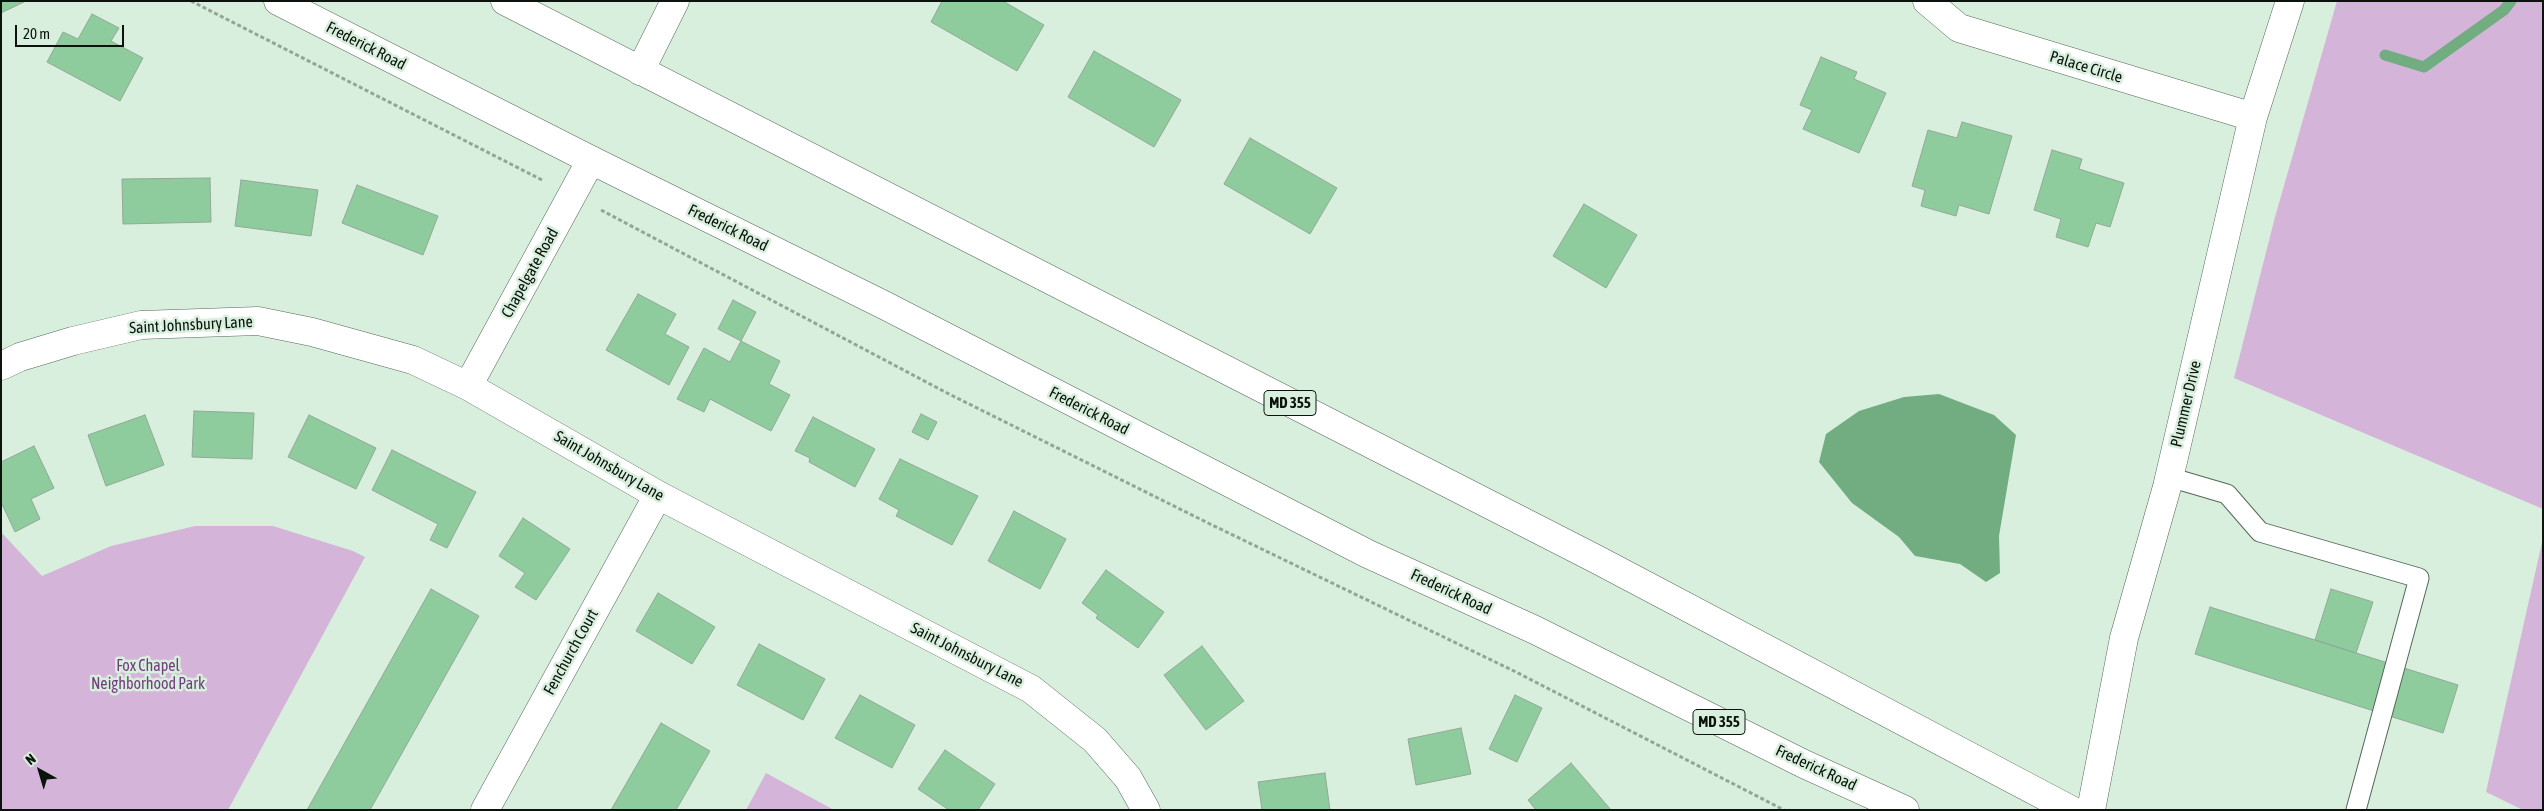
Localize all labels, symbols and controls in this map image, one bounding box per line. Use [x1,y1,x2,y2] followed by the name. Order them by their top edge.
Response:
[18,15,126,47] scale bar
[323,18,409,74] street label: Frederick Road
[23,25,50,42] text: 20 m
[2047,47,2125,87] street label: Palace Circle
[685,200,771,256] street label: Frederick Road
[497,225,563,321] street label: Chapelgate Road
[129,312,253,338] street label: Saint Johnsbury Lane
[2167,359,2205,449] street label: Plummer Drive
[1046,383,1132,439] street label: Frederick Road
[1264,390,1316,416] road number: MD 355
[551,427,667,505] street label: Saint Johnsbury Lane
[1408,565,1494,619] street label: Frederick Road
[540,606,602,698] street label: Fenchurch Court
[908,618,1026,692] street label: Saint Johnsbury Lane
[91,656,205,694] park label: Fox Chapel Neighborhood Park
[1693,710,1745,734] road number: MD 355
[1773,741,1859,795] street label: Frederick Road
[15,746,65,796] north arrow
[22,751,39,768] text: N

